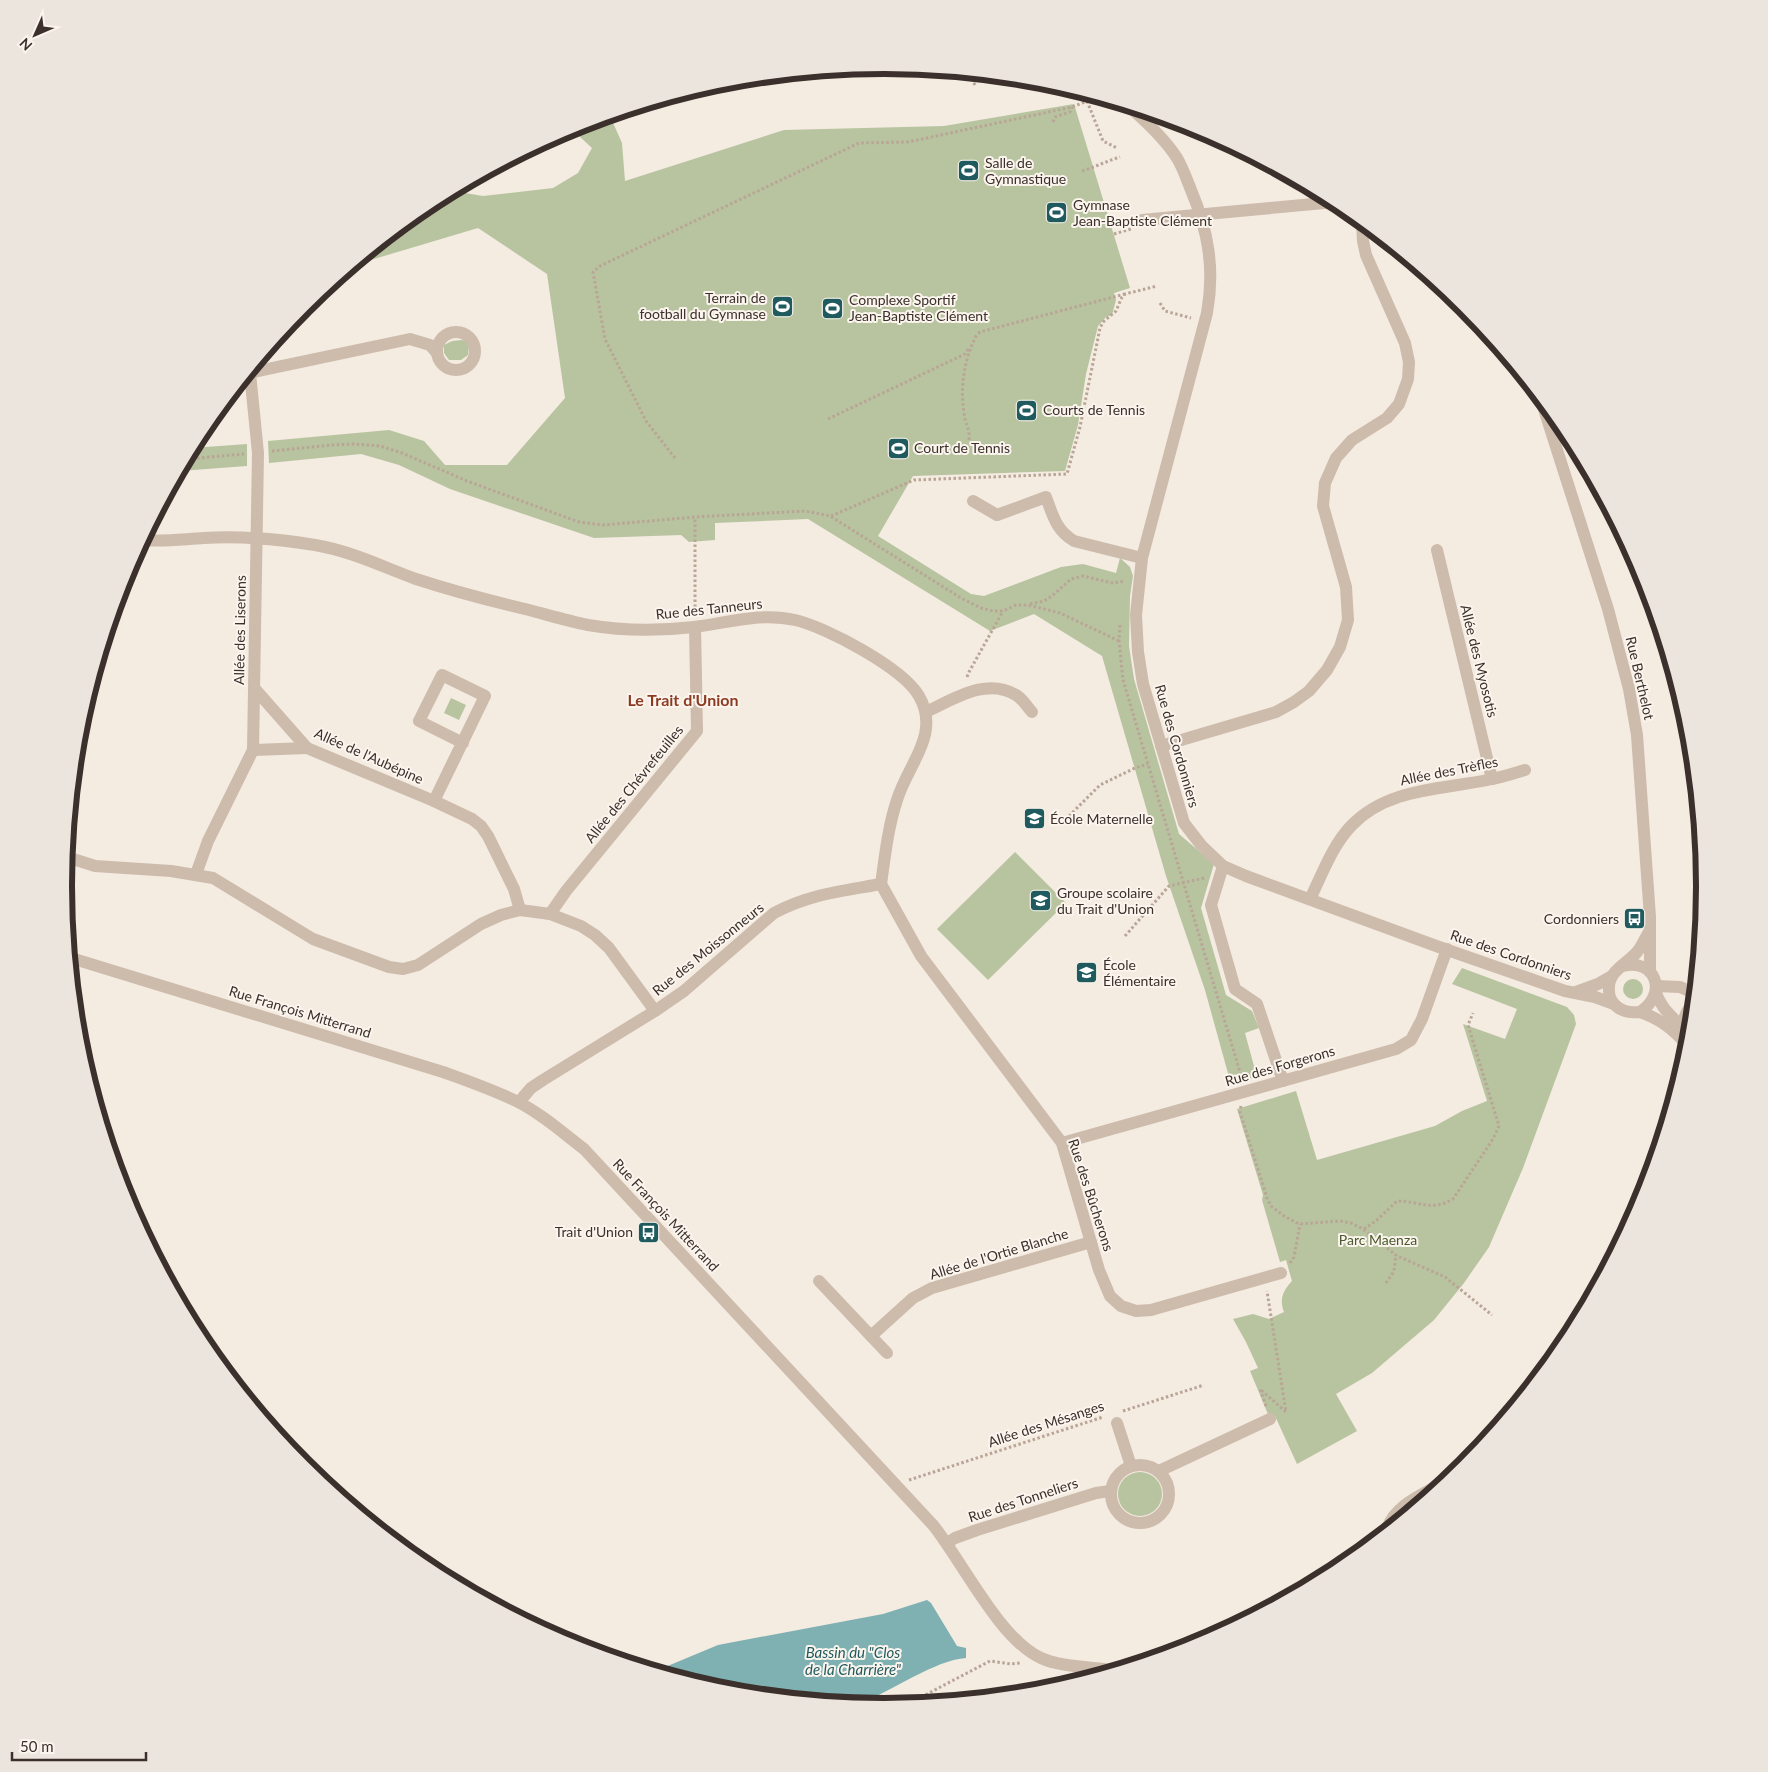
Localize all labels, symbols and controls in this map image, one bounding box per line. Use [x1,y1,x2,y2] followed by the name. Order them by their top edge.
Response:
[10,10,60,60] north arrow
[16,35,35,54] text: N
[985,154,1066,187] place label: Salle de Gymnastique
[957,159,981,183] sports icon: Salle de Gymnastique
[1073,196,1212,229] place label: Gymnase Jean-Baptiste Clément
[1045,201,1069,225] sports icon: Gymnase Jean-Baptiste Clément
[639,289,766,322] place label: Terrain de football du Gymnase
[849,291,988,324] place label: Complexe Sportif Jean-Baptiste Clément
[770,294,794,318] sports icon: Terrain de football du Gymnase
[821,296,845,320] sports icon: Complexe Sportif Jean-Baptiste Clément
[1015,398,1039,422] sports icon: Courts de Tennis
[1043,401,1145,418] place label: Courts de Tennis
[886,436,910,460] sports icon: Court de Tennis
[914,439,1010,456] place label: Court de Tennis
[230,575,249,685] street label: Allée des Liserons
[655,594,763,623] street label: Rue des Tanneurs
[1457,603,1502,719] street label: Allée des Myosotis
[1623,635,1658,721] street label: Rue Berthelot
[1152,682,1203,809] street label: Rue des Cordonniers
[627,690,739,709] district label: Le Trait d'Union
[581,721,686,846] street label: Allée des Chévrefeuilles
[312,724,426,787] street label: Allée de l'Aubépine
[1398,753,1499,788] street label: Allée des Trèfles
[1022,807,1046,831] school or university icon: École Maternelle
[1050,810,1153,827] place label: École Maternelle
[1057,884,1154,917] place label: Groupe scolaire du Trait d'Union
[1029,889,1053,913] school or university icon: Groupe scolaire du Trait d'Union
[649,899,767,999] street label: Rue des Moissonneurs
[1623,907,1647,931] bus stop icon: Cordonniers
[1544,910,1619,927] place label: Cordonniers
[1448,926,1574,983] street label: Rue des Cordonniers
[1103,956,1176,989] place label: École Élémentaire
[1075,961,1099,985] school or university icon: École Élémentaire
[227,982,373,1041] street label: Rue François Mitterrand
[1223,1042,1337,1089] street label: Rue des Forgerons
[1065,1136,1118,1253] street label: Rue des Bûcherons
[610,1155,723,1274] street label: Rue François Mitterrand
[637,1220,661,1244] bus stop icon: Trait d'Union
[555,1223,633,1240] place label: Trait d'Union
[927,1224,1070,1283] street label: Allée de l'Ortie Blanche
[1339,1231,1417,1248] park label: Parc Maenza
[986,1397,1106,1450] street label: Allée des Mésanges
[966,1474,1080,1525] street label: Rue des Tonneliers
[805,1643,902,1678] water label: Bassin du "Clos de la Charrière"
[12,1730,146,1762] scale bar
[20,1737,54,1755] text: 50 m

